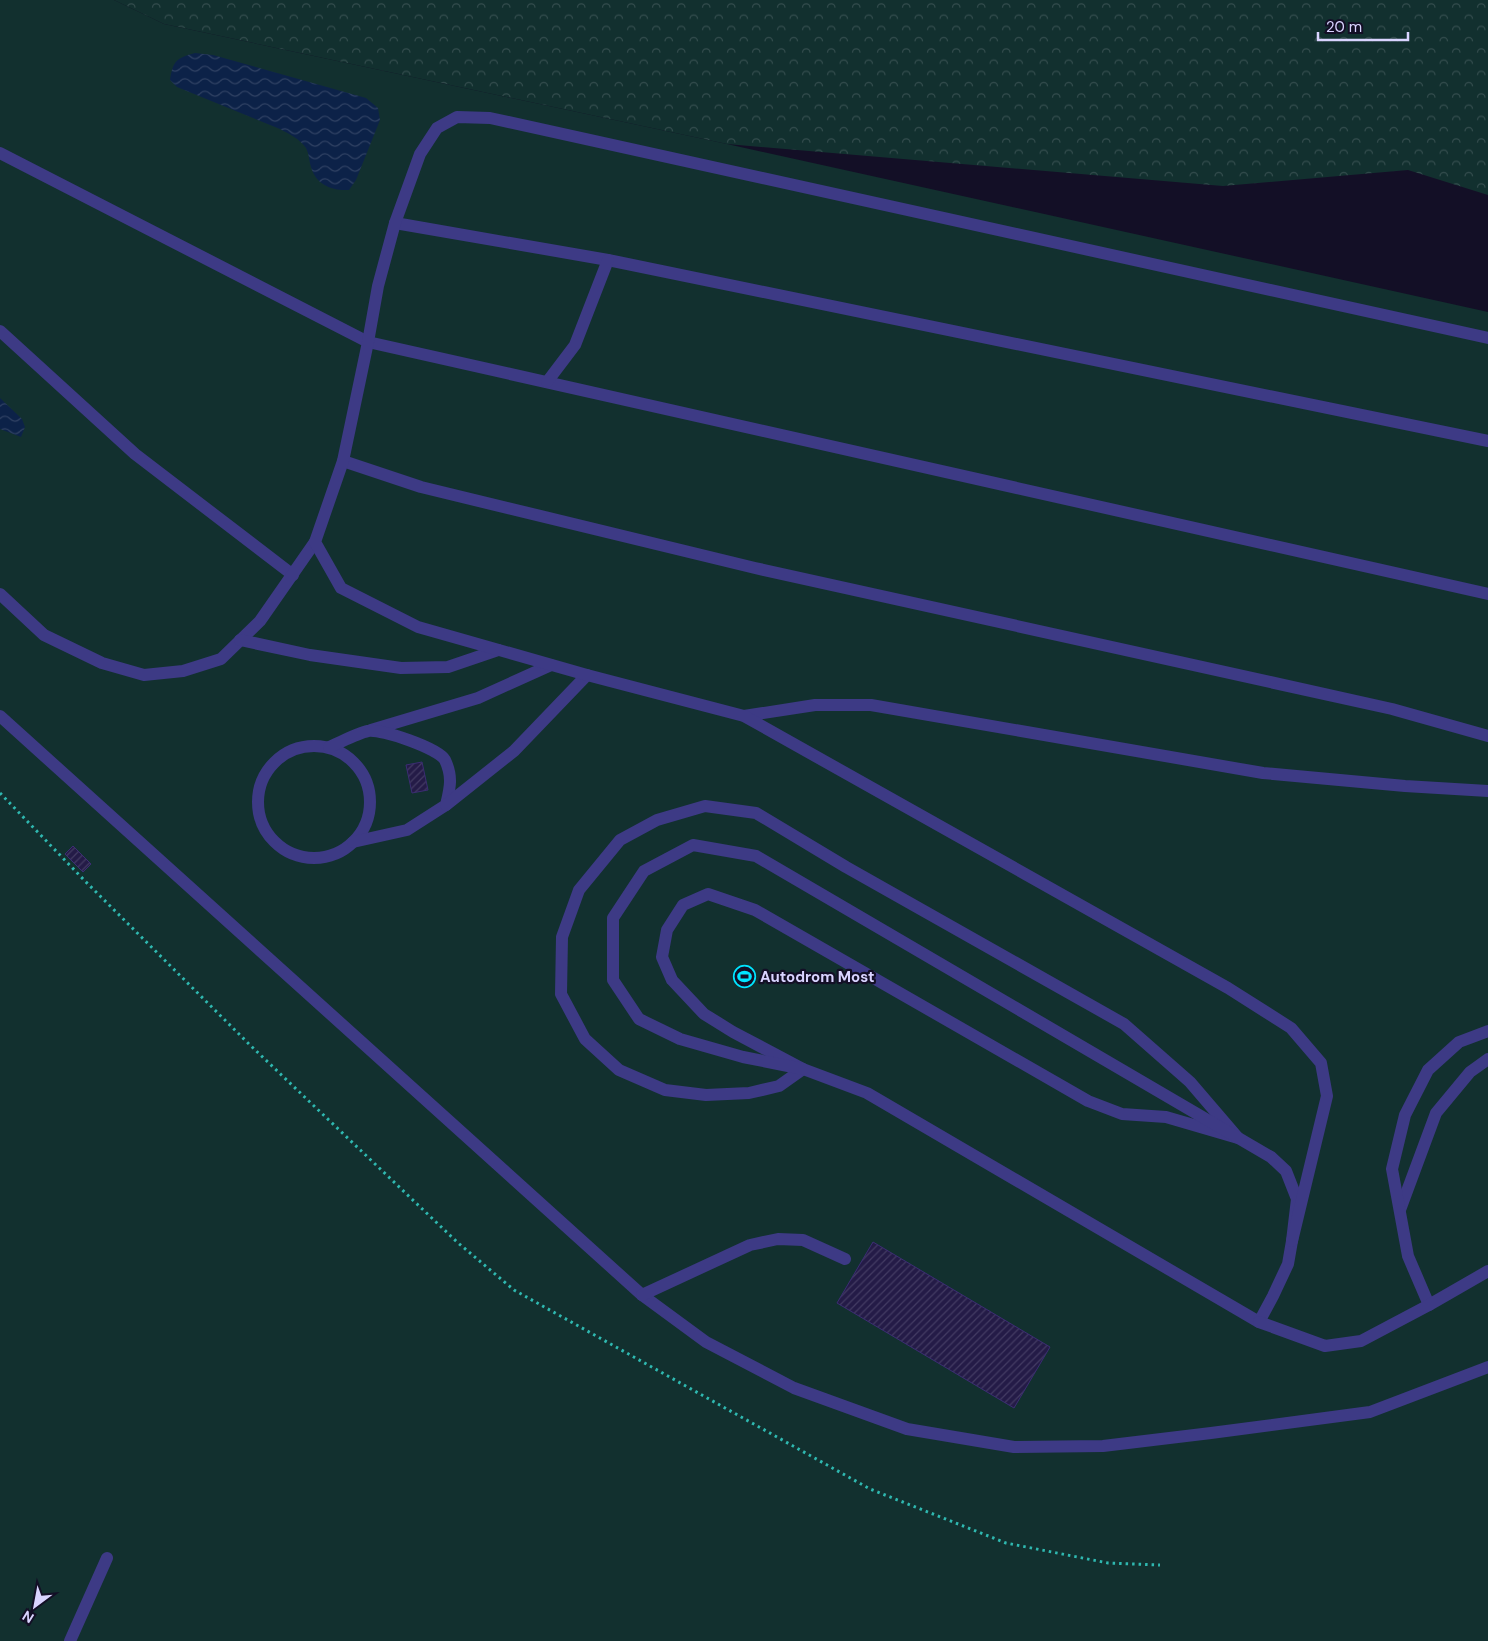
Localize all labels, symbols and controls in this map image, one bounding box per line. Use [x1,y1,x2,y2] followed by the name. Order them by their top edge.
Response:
[1318,10,1408,42] scale bar
[1326,17,1362,37] text: 20 m
[732,965,756,989] sports icon: Autodrom Most
[760,967,875,987] place label: Autodrom Most
[10,1581,60,1631] north arrow
[19,1607,37,1627] text: N

